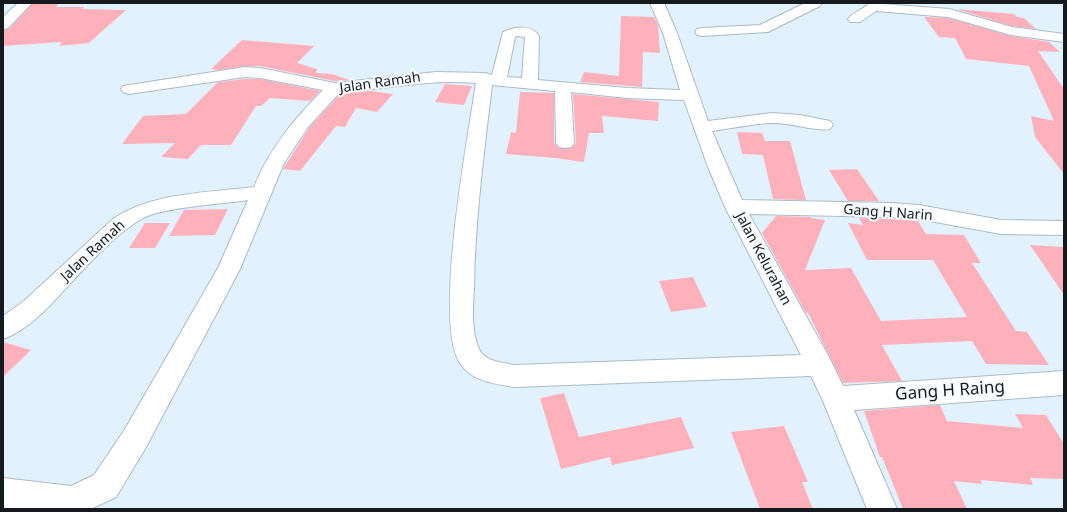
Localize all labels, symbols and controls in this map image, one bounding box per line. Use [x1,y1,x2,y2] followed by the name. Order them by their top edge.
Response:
[338,69,422,97] street label: Jalan Ramah
[843,201,933,225] street label: Gang H Narin
[731,210,795,308] street label: Jalan Kelurahan
[57,217,129,285] street label: Jalan Ramah
[895,377,1005,405] street label: Gang H Raing

